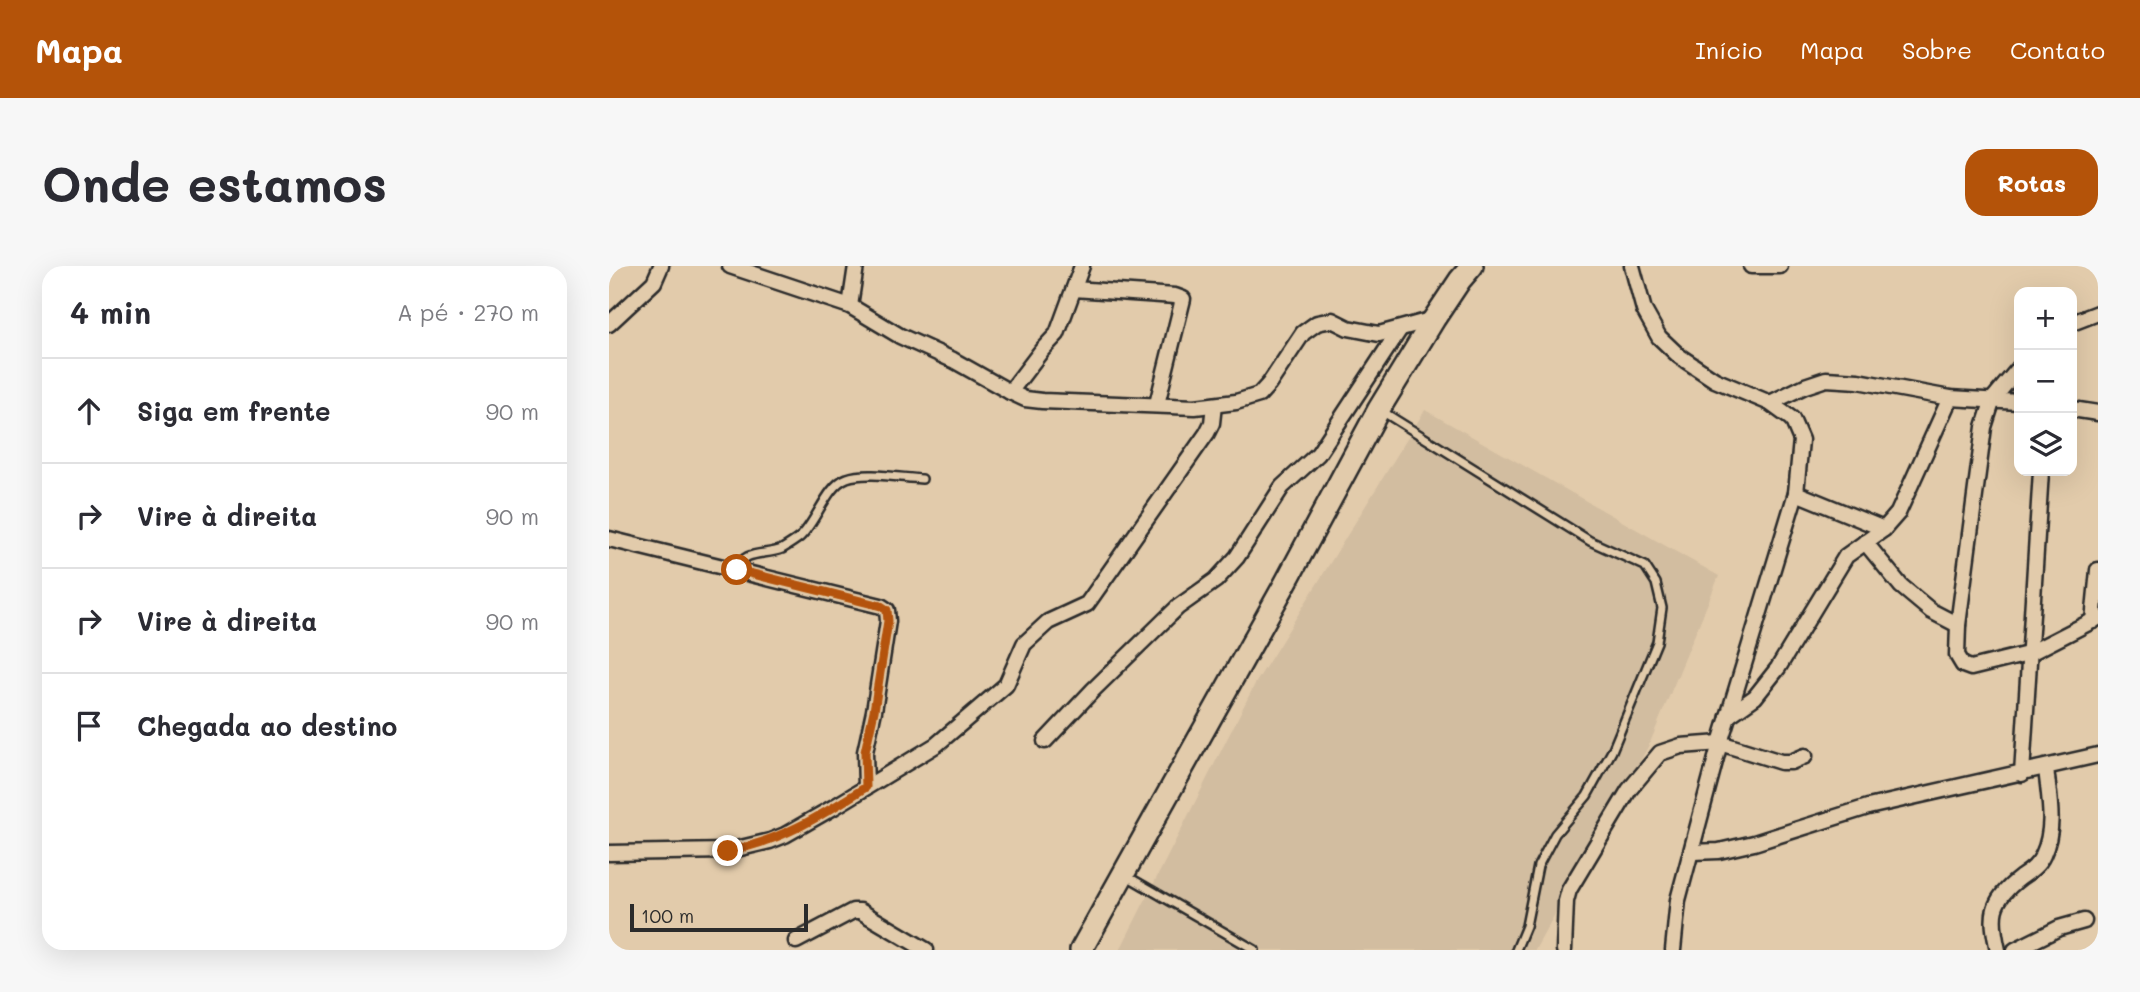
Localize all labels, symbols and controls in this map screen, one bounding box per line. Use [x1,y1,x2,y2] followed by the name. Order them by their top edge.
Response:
[35,28,123,71] text: Mapa
[1695,34,1762,65] text: Início
[1800,34,1864,65] text: Mapa
[1902,34,1972,65] text: Sobre
[2010,34,2105,65] text: Contato
[1965,149,2098,216] button: Rotas
[42,151,387,214] text: Onde estamos
[2014,287,2077,476] map controls
[2014,287,2077,350] button: +
[70,292,151,332] text: 4 min
[397,297,539,327] text: A pé · 270 m
[2014,350,2077,413] button: −
[70,392,108,430] icon: ahead
[137,394,331,428] text: Siga em frente
[486,396,539,426] text: 90 m
[2014,413,2077,476] button: layers
[70,497,108,535] icon: right
[137,499,317,533] text: Vire à direita
[486,501,539,531] text: 90 m
[721,554,752,585] route start
[70,602,108,640] icon: right
[137,604,317,638] text: Vire à direita
[486,606,539,636] text: 90 m
[70,707,108,745] icon: arrive
[137,709,397,743] text: Chegada ao destino
[712,835,743,866] route end
[630,901,809,933] scale bar
[641,903,694,928] text: 100 m

